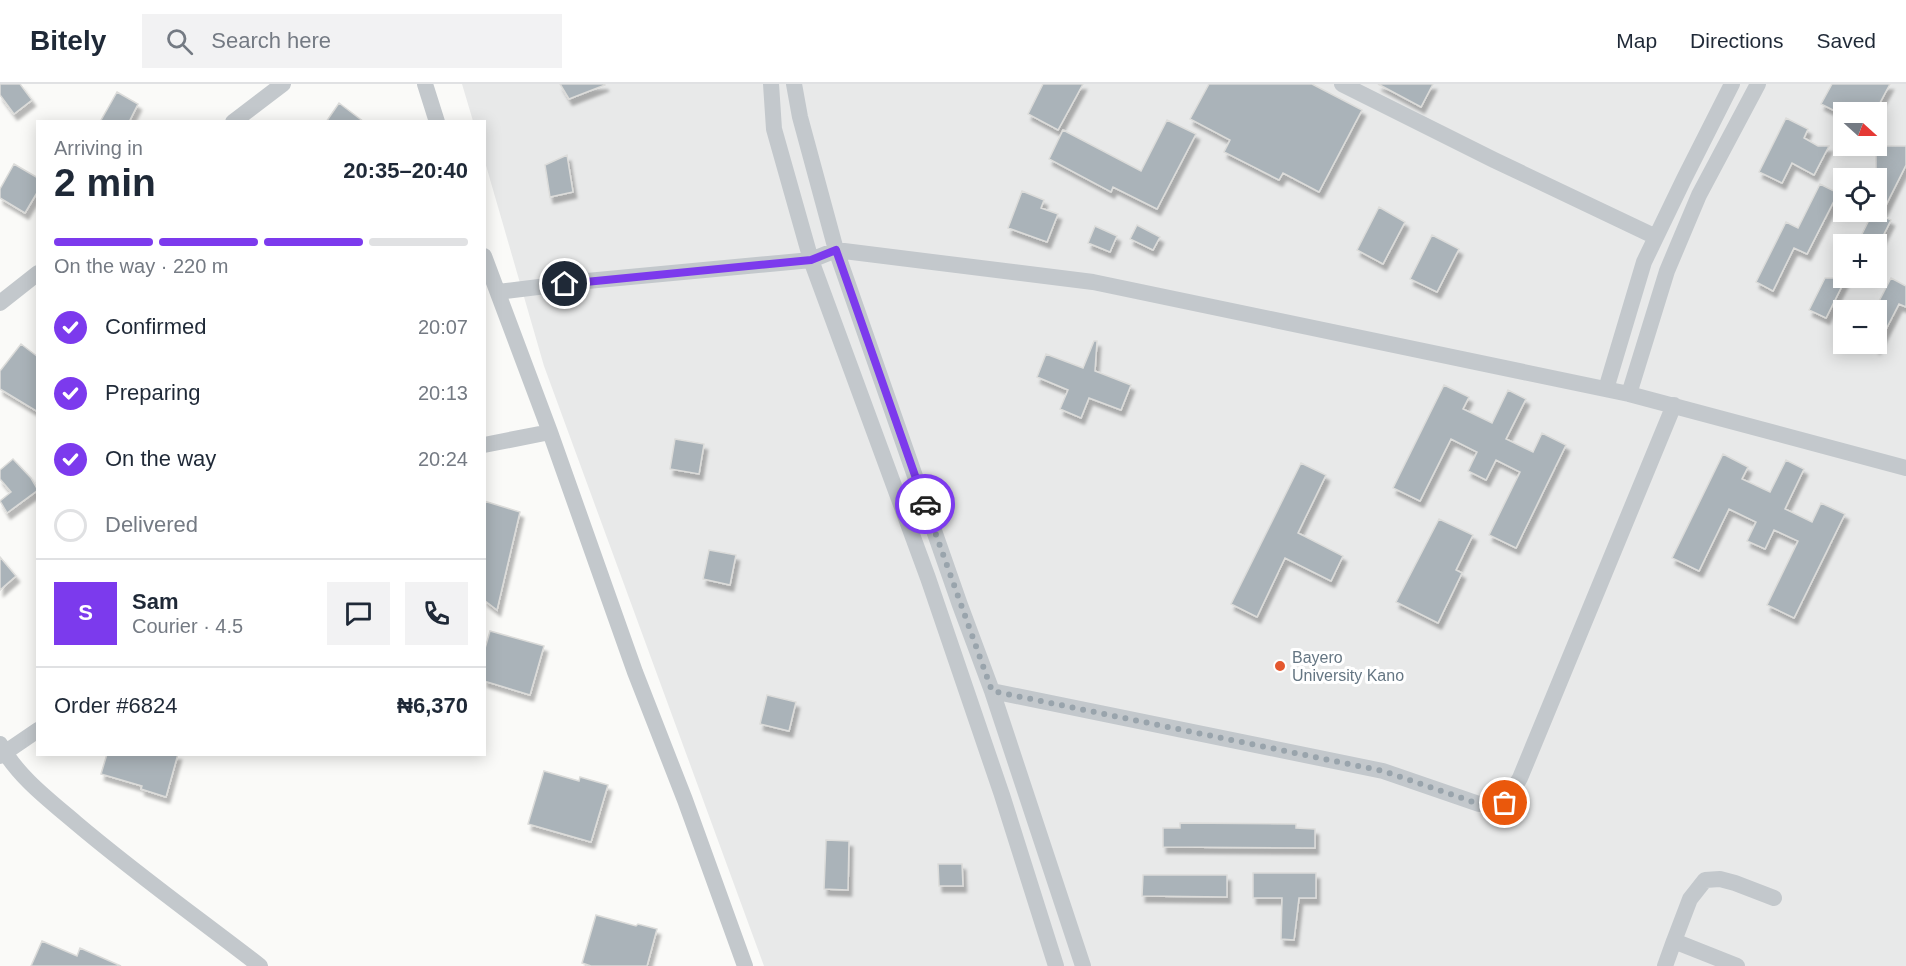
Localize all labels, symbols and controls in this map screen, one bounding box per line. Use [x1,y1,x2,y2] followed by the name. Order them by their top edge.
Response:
[142,14,562,68] search box
[30,25,106,56] text: Bitely
[163,25,196,58] icon: search
[211,28,331,53] text: Search here
[1616,29,1657,52] text: Map
[1690,29,1783,52] text: Directions
[1816,29,1876,52] text: Saved
[1833,102,1887,156] north arrow
[1833,102,1887,354] map controls
[54,137,143,159] text: Arriving in
[343,158,468,183] text: 20:35–20:40
[54,161,156,204] text: 2 min
[1833,168,1887,222] button: locate
[1833,234,1887,288] button: +
[54,255,229,277] text: On the way · 220 m
[539,258,590,309] pin
[548,267,581,300] icon: home
[1833,300,1887,354] button: −
[54,311,87,344] icon: check
[105,314,206,339] text: Confirmed
[418,316,468,338] text: 20:07
[54,377,87,410] icon: check
[105,380,200,405] text: Preparing
[418,382,468,404] text: 20:13
[54,443,87,476] icon: check
[105,446,216,471] text: On the way
[418,448,468,470] text: 20:24
[895,474,955,534] courier
[909,488,942,521] icon: car
[105,512,198,537] text: Delivered
[327,582,390,645] button: chat
[405,582,468,645] button: phone
[132,589,178,614] text: Sam
[78,600,93,625] text: S
[132,615,243,637] text: Courier · 4.5
[1292,649,1404,684] place label: Bayero University Kano
[1273,659,1287,673] marker: Bayero University Kano
[54,693,178,718] text: Order #6824
[397,693,468,718] text: ₦6,370
[1479,777,1530,828] pin
[1488,786,1521,819] icon: bag

